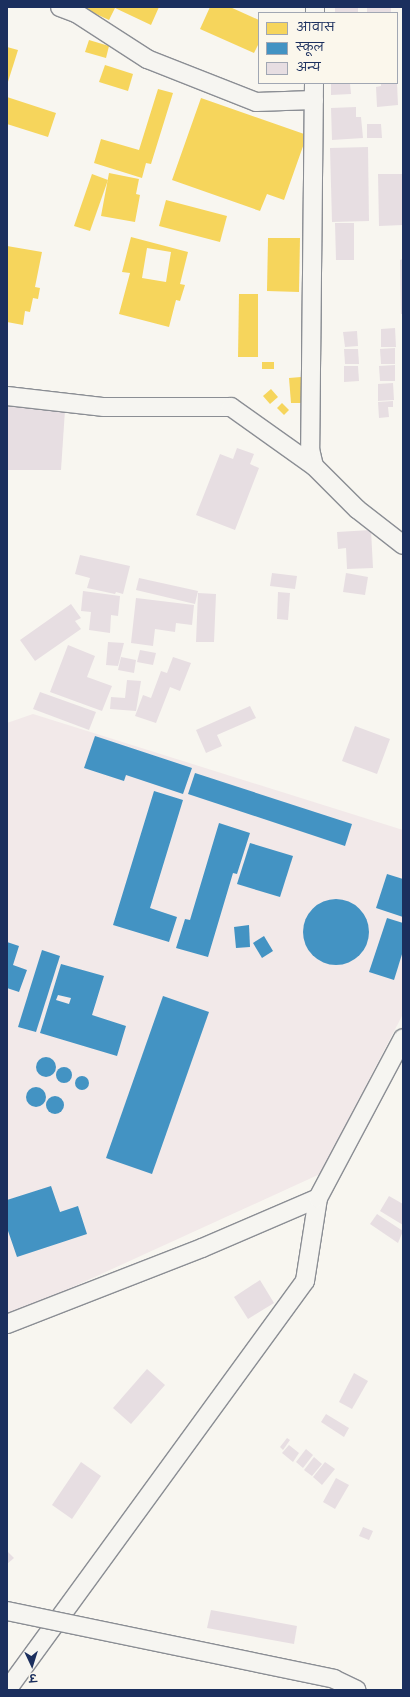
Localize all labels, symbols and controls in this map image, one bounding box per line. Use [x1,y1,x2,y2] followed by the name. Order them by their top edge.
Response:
[258,12,398,84] legend
[296,20,335,36] text: आवास
[296,40,324,56] text: स्कूल
[296,60,320,76] text: अन्य
[12,1645,52,1685] north arrow
[29,1670,37,1684] text: उ

